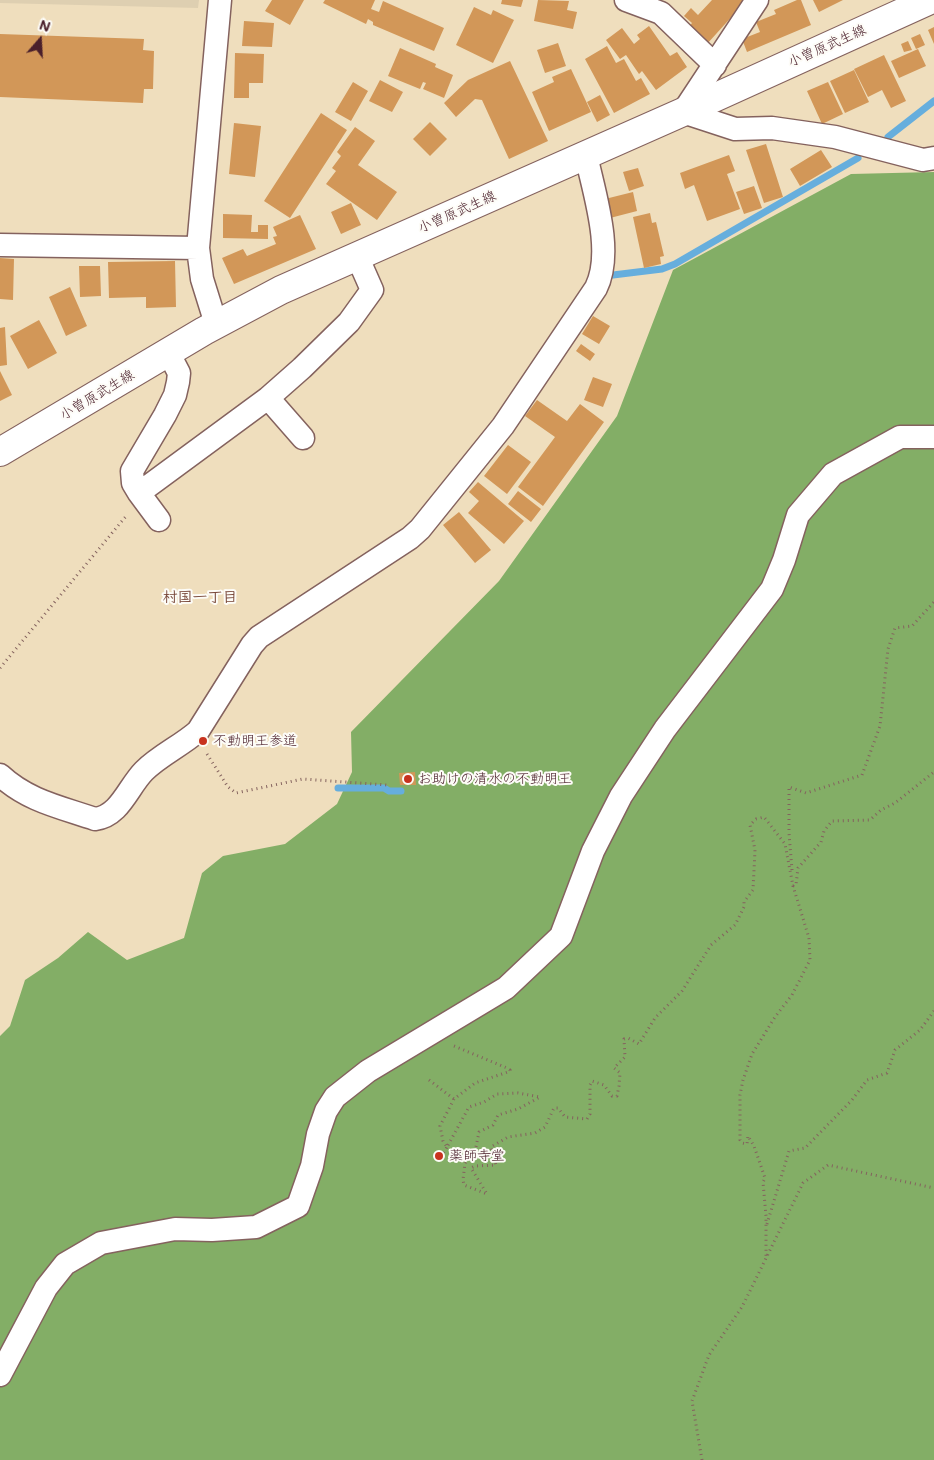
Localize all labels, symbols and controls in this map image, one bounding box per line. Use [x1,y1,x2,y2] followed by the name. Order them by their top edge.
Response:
[15,15,65,65] north arrow
[37,15,53,36] text: N
[785,21,869,71] street label: 小曽原武生線
[415,187,499,237] street label: 小曽原武生線
[57,366,137,424] street label: 小曽原武生線
[163,588,237,606] district label: 村国一丁目
[213,733,297,749] place label: 不動明王参道
[197,735,209,747] marker: 不動明王参道
[418,771,572,787] place label: お助けの清水の不動明王
[402,773,414,785] marker: お助けの清水の不動明王
[449,1148,505,1164] place label: 薬師寺堂
[433,1150,445,1162] marker: 薬師寺堂

